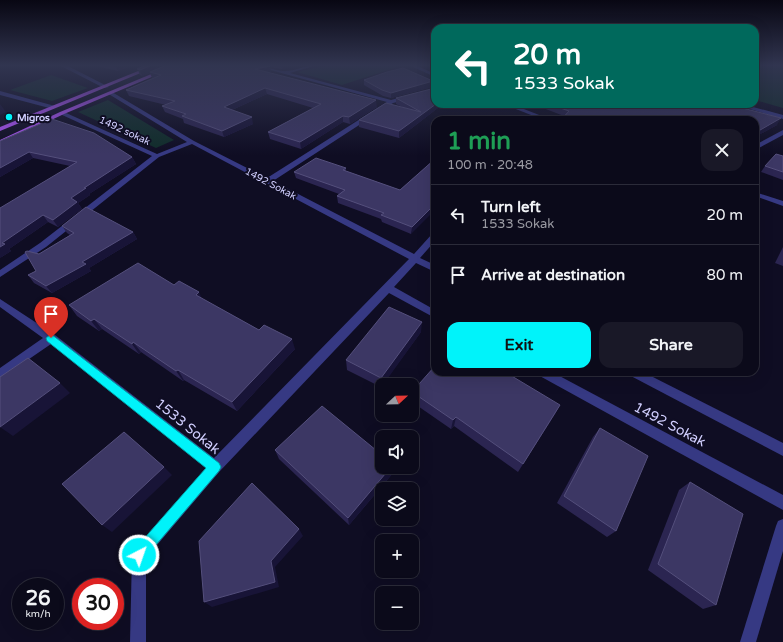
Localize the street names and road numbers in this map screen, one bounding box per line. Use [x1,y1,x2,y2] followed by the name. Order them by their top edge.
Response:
[97,114,153,148] street label: 1492 sokak
[243,165,299,203] street label: 1492 Sokak
[152,395,224,458] street label: 1533 Sokak
[631,398,709,451] street label: 1492 Sokak

